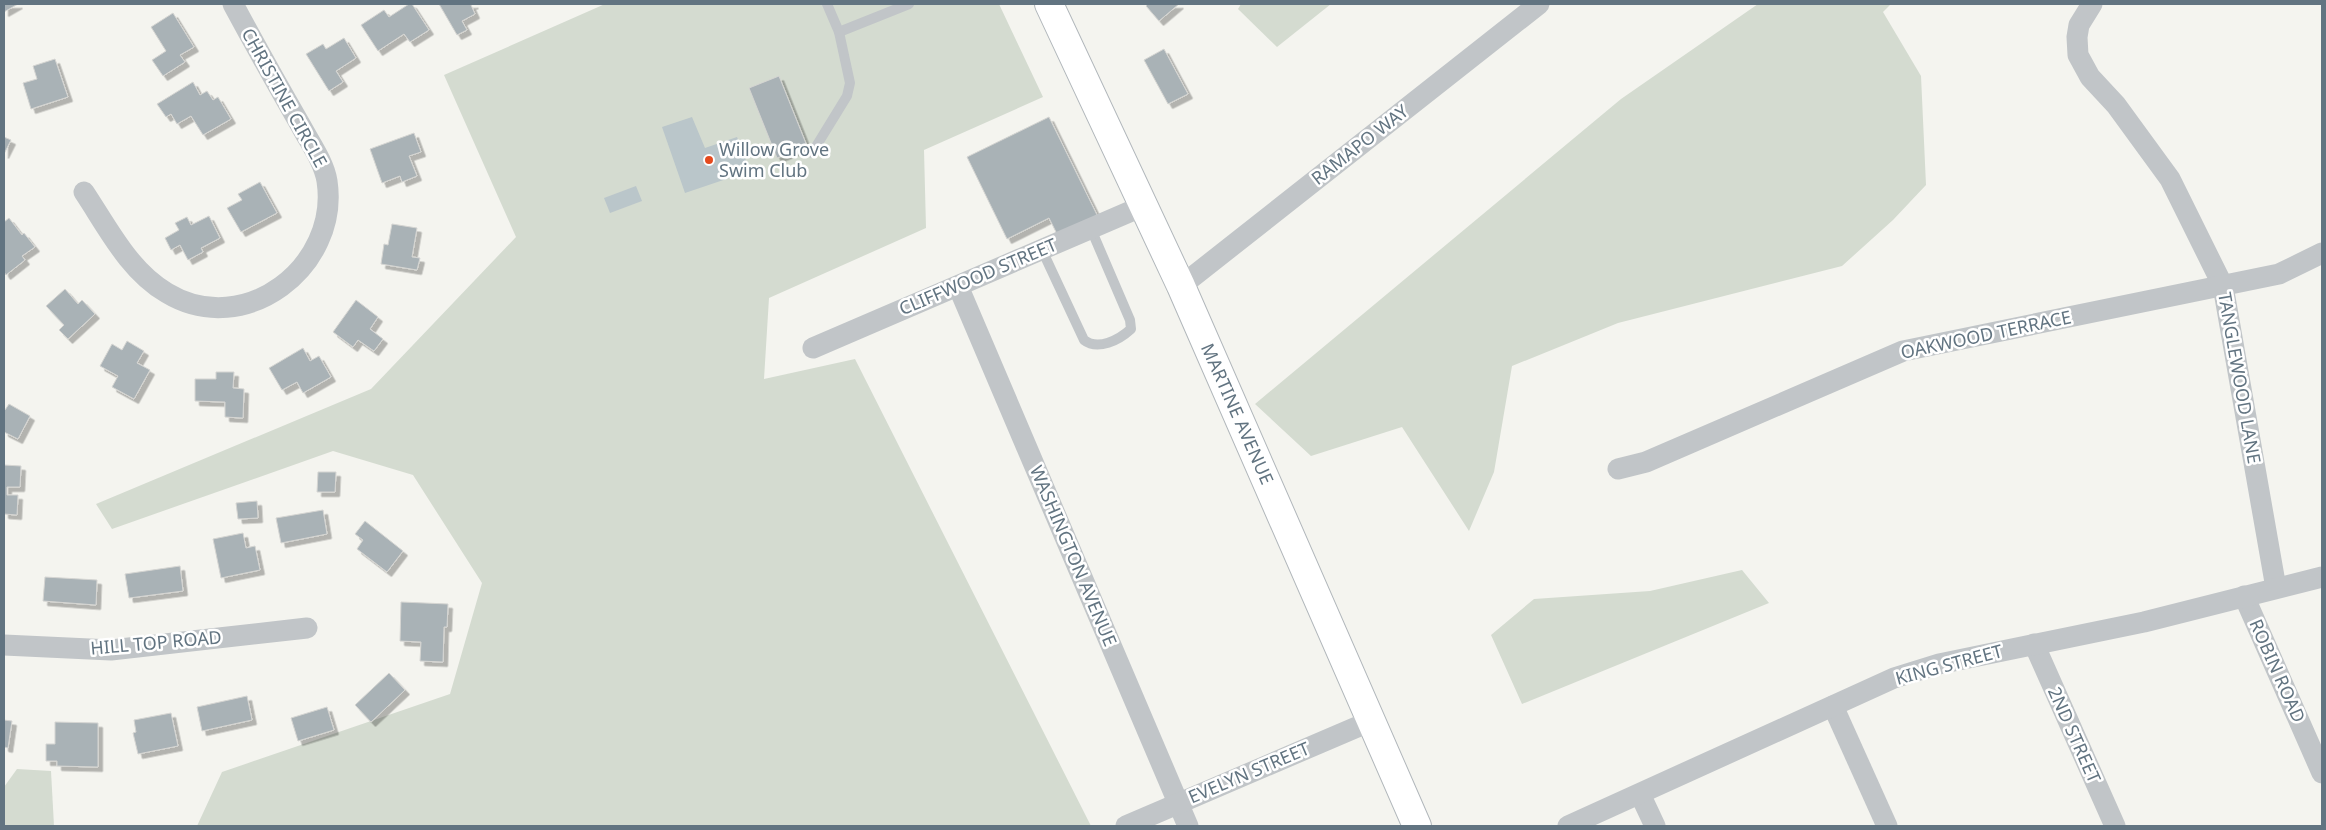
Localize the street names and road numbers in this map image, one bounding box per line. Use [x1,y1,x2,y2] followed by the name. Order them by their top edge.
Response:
[237,24,333,171] street label: CHRISTINE CIRCLE
[1306,98,1413,190] street label: RAMAPO WAY
[895,232,1060,320] street label: CLIFFWOOD STREET
[2213,290,2267,465] street label: TANGLEWOOD LANE
[1898,304,2073,364] street label: OAKWOOD TERRACE
[1196,339,1280,488] street label: MARTINE AVENUE
[1025,462,1123,650] street label: WASHINGTON AVENUE
[2244,615,2311,726] street label: ROBIN ROAD
[89,624,223,660] street label: HILL TOP ROAD
[1893,638,2005,690] street label: KING STREET
[2043,683,2107,786] street label: 2ND STREET
[1184,736,1313,808] street label: EVELYN STREET

